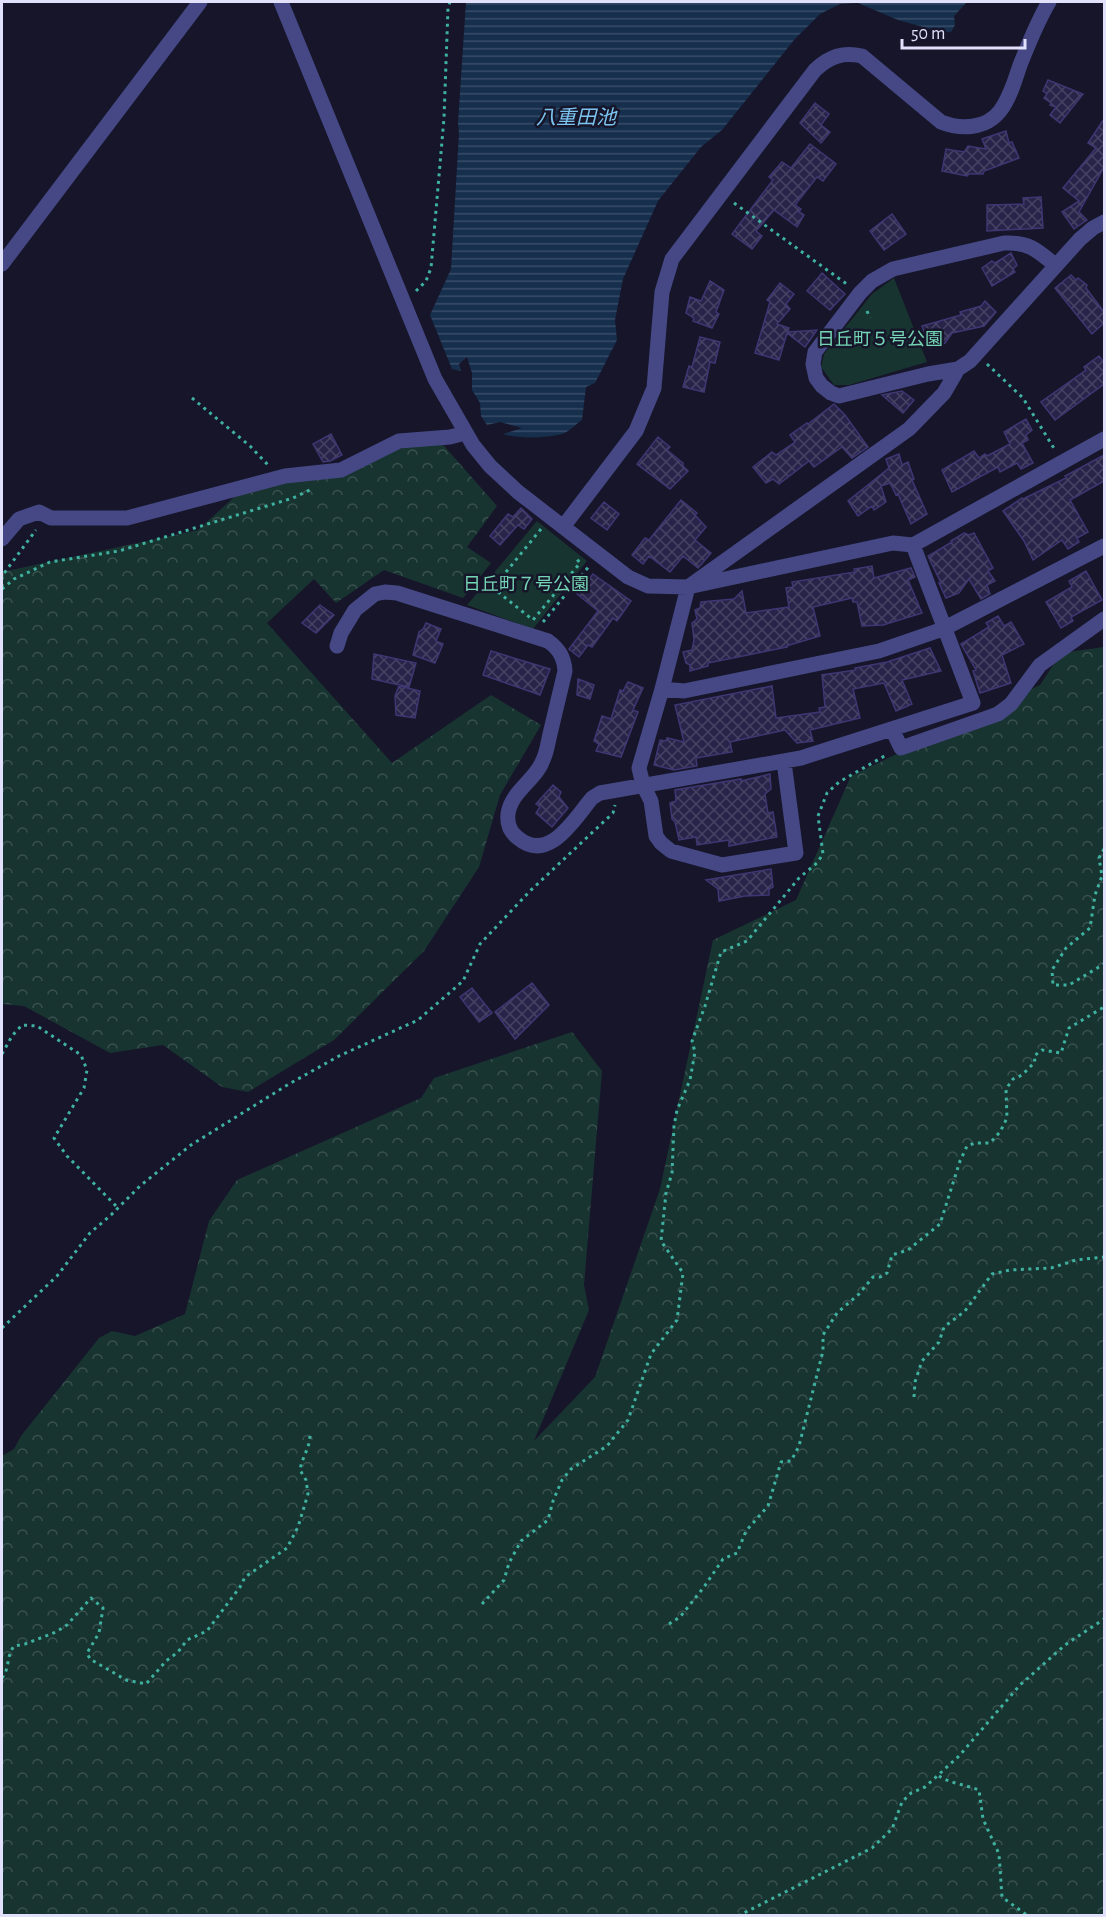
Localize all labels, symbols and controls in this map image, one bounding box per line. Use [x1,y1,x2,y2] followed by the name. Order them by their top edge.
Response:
[902,12,1025,50] scale bar
[911,25,945,43] text: 50 m
[536,107,618,128] water label: 八重田池
[817,330,943,349] park label: 日丘町５号公園
[463,575,589,594] park label: 日丘町７号公園

